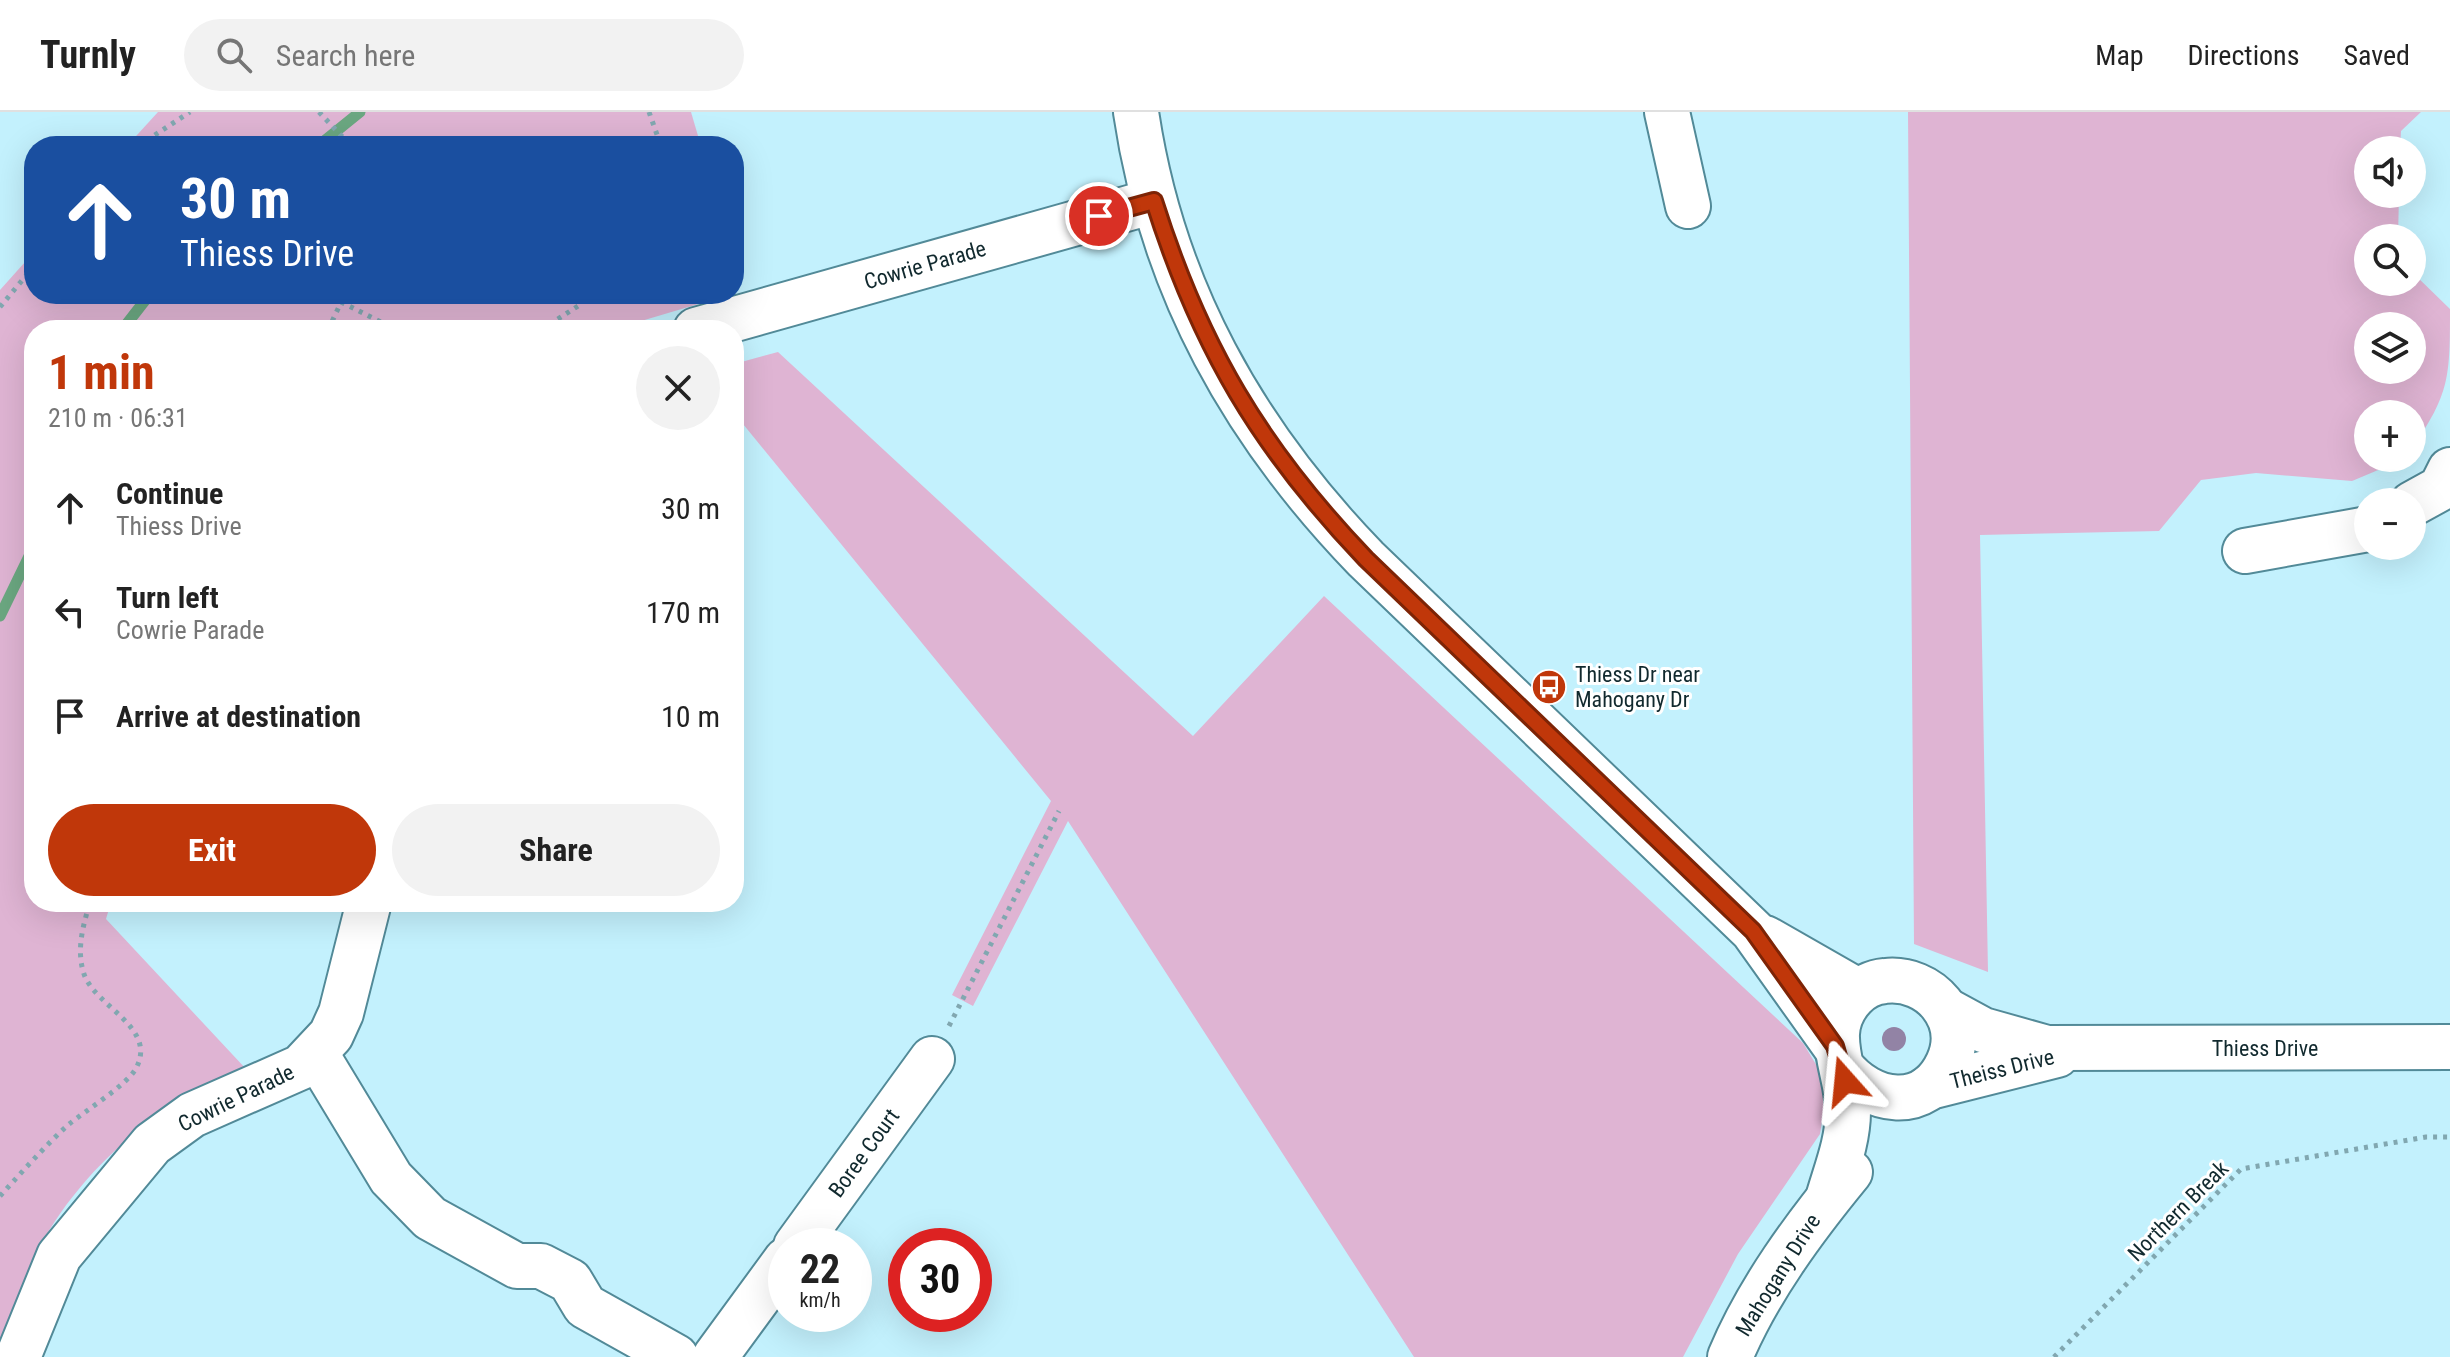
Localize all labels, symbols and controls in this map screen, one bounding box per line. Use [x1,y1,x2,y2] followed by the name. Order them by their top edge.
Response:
[184,19,744,91] search box
[40,33,136,77] text: Turnly
[212,33,256,77] icon: search
[276,38,415,73] text: Search here
[2095,39,2144,72] text: Map
[2188,39,2299,72] text: Directions
[2343,39,2410,72] text: Saved
[2354,136,2426,560] map controls
[2354,136,2426,208] button: sound
[180,166,291,232] text: 30 m
[48,168,152,272] icon: ahead
[1065,182,1133,250] pin
[1077,194,1121,238] icon: arrive
[2354,224,2426,296] button: search
[180,233,354,275] text: Thiess Drive
[861,236,989,294] street label: Cowrie Parade
[2354,312,2426,384] button: layers
[48,344,155,401] text: 1 min
[636,346,720,430] button: close
[2354,400,2426,472] button: +
[48,403,188,433] text: 210 m · 06:31
[116,476,223,511] text: Continue
[48,486,92,530] icon: ahead
[2354,488,2426,560] button: −
[661,491,720,526] text: 30 m
[116,511,242,541] text: Thiess Drive
[116,580,219,615] text: Turn left
[48,590,92,634] icon: left
[646,595,720,630] text: 170 m
[116,615,264,645] text: Cowrie Parade
[1575,662,1700,712] place label: Thiess Dr near Mahogany Dr
[1530,668,1568,706] bus stop icon: Thiess Dr near Mahogany Dr
[48,694,92,738] icon: arrive
[116,699,361,734] text: Arrive at destination
[661,699,720,734] text: 10 m
[48,804,376,896] button: Exit
[392,804,720,896] button: Share
[2212,1036,2318,1061] street label: Thiess Drive
[1803,1039,1887,1123] position arrow
[1947,1044,2057,1094] street label: Theiss Drive
[174,1059,298,1137] street label: Cowrie Parade
[824,1104,904,1202] street label: Boree Court
[2123,1156,2233,1266] street label: Northern Break
[1731,1209,1825,1341] street label: Mahogany Drive
[888,1228,992,1332] speed limit sign: 30
[800,1246,840,1293] text: 22
[799,1288,841,1312] text: km/h

